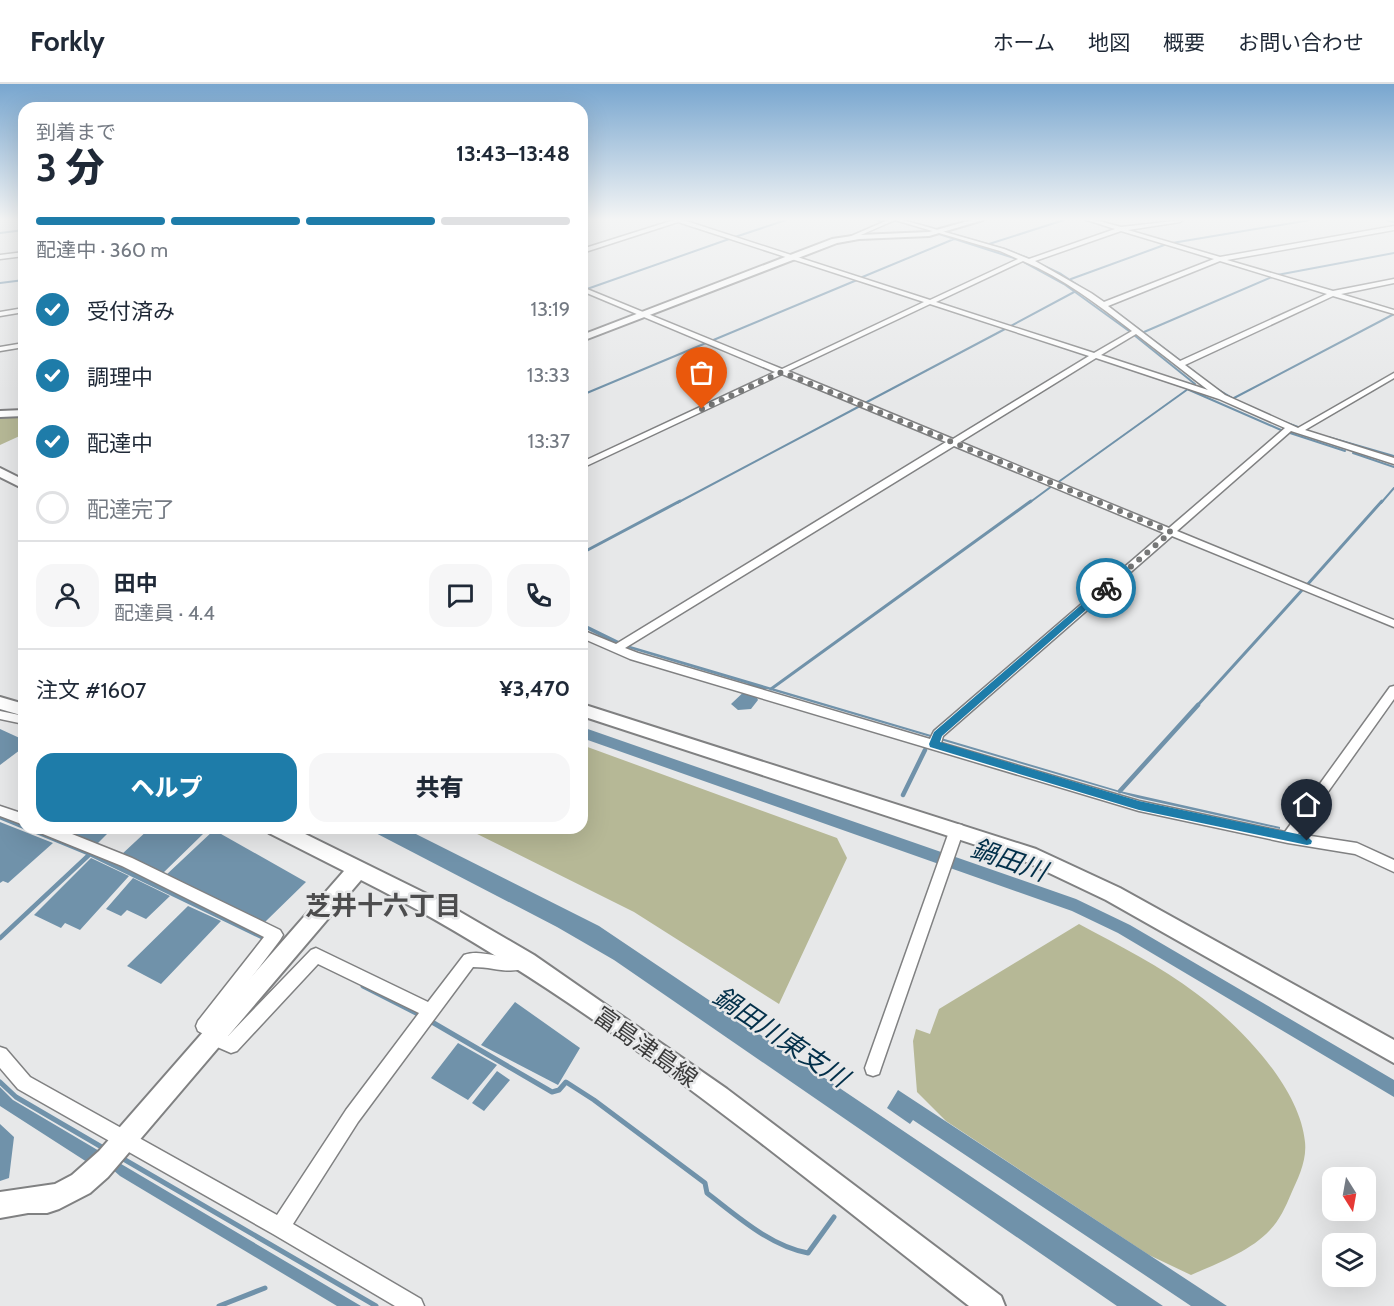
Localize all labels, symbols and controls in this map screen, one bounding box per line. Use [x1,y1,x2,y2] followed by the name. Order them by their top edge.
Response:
[30,24,105,58] text: Forkly
[993,30,1055,55] text: ホーム
[1088,30,1130,55] text: 地図
[1163,30,1205,55] text: 概要
[1238,30,1364,55] text: お問い合わせ
[36,120,116,144] text: 到着まで
[456,140,570,167] text: 13:43–13:48
[36,143,105,191] text: 3 分
[36,238,168,262] text: 配達中 · 360 m
[36,293,69,326] icon: check
[531,297,570,321] text: 13:19
[87,298,175,325] text: 受付済み
[676,347,727,409] pin
[685,356,718,389] icon: bag
[36,359,69,392] icon: check
[527,363,570,387] text: 13:33
[87,364,153,391] text: 調理中
[36,425,69,458] icon: check
[528,429,570,453] text: 13:37
[87,430,153,457] text: 配達中
[87,496,175,523] text: 配達完了
[1076,558,1136,618] courier
[36,564,99,627] button: person
[429,564,492,627] button: chat
[507,564,570,627] button: phone
[114,570,158,597] text: 田中
[1090,572,1123,605] icon: bike
[114,601,215,625] text: 配達員 · 4.4
[500,675,570,702] text: ¥3,470
[36,677,146,704] text: 注文 #1607
[36,753,297,822] button: ヘルプ
[309,753,570,822] button: 共有
[1281,779,1332,841] pin
[1290,788,1323,821] icon: home
[967,832,1054,889] water label: 鍋田川
[305,890,461,922] district label: 芝井十六丁目
[707,980,857,1096] water label: 鍋田川東支川
[589,1001,703,1093] street label: 富島津島線
[1322,1167,1376,1221] north arrow
[1322,1167,1376,1287] map controls
[1322,1233,1376,1287] button: layers

